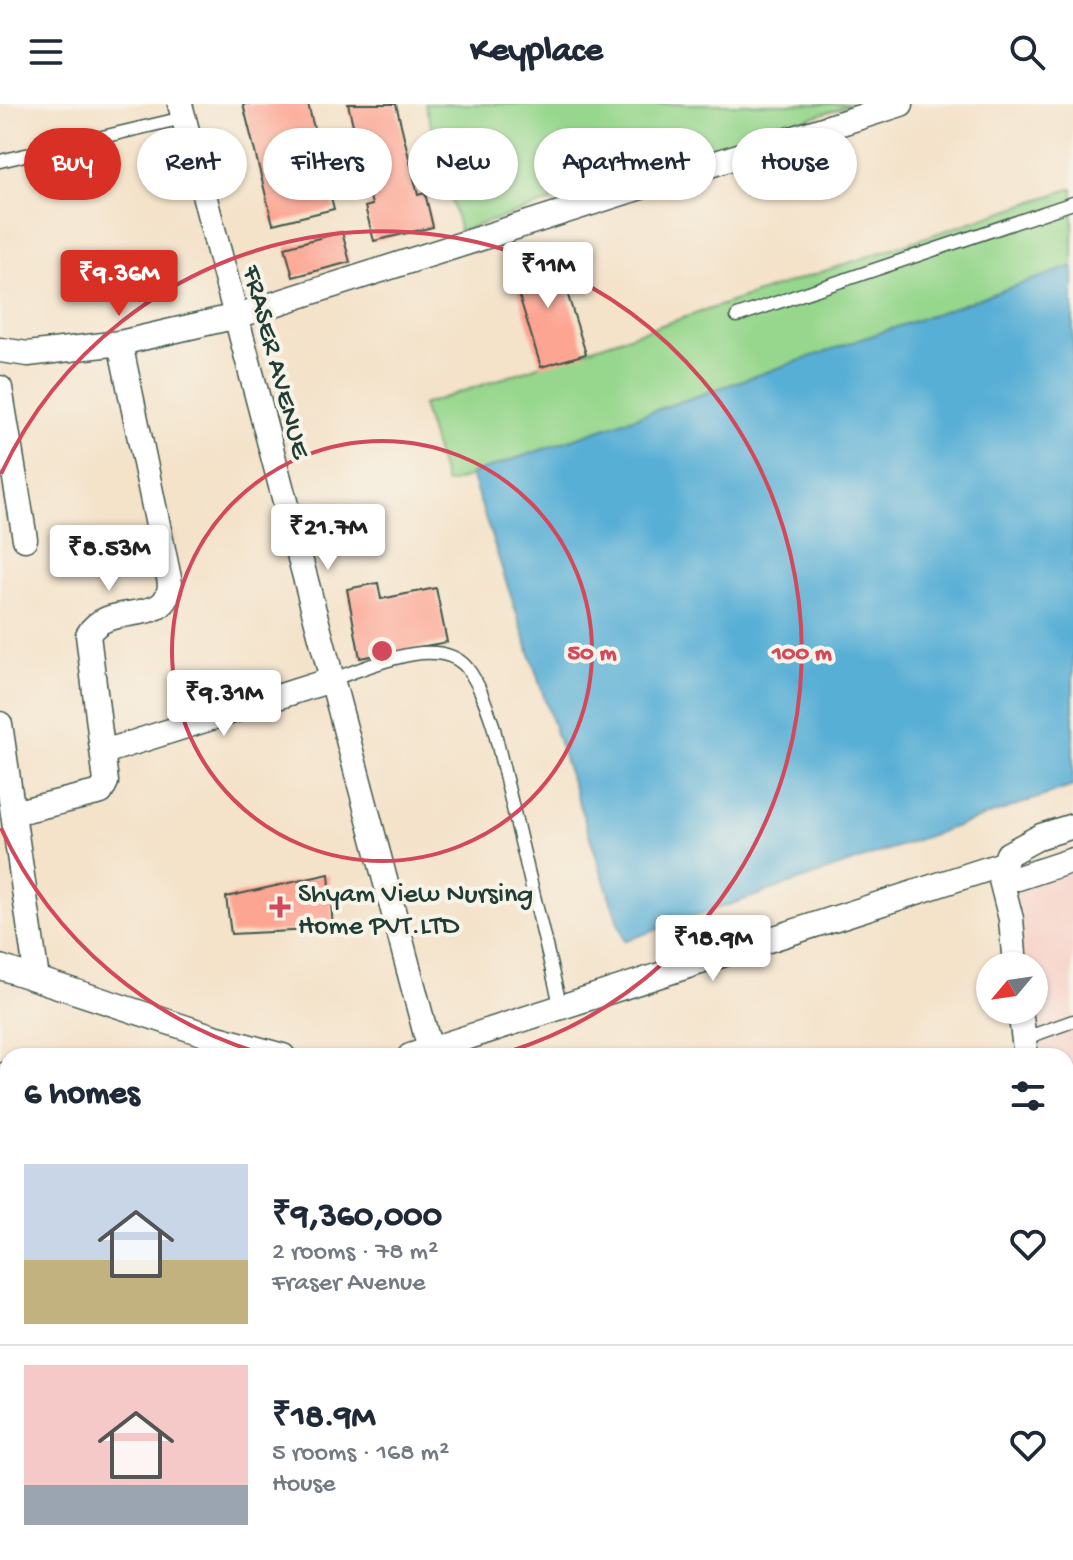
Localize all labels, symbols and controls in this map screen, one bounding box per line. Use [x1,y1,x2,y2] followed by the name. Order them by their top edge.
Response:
[24,30,68,74] icon: menu
[1005,30,1049,74] icon: search
[470,31,603,74] text: Keyplace
[24,128,121,200] chip: Buy
[137,128,247,200] chip: Rent
[263,128,392,200] chip: Filters
[408,128,518,200] chip: New
[534,128,716,200] chip: Apartment
[732,128,857,200] chip: House
[501,242,595,310] pin: ₹11M
[54,250,184,318] pin: ₹9.36M
[521,252,575,283] text: ₹11M
[79,260,159,291] text: ₹9.36M
[233,261,317,464] street label: FRASER AVENUE
[263,504,393,572] pin: ₹21.7M
[289,514,367,545] text: ₹21.7M
[44,525,174,593] pin: ₹8.53M
[68,535,150,566] text: ₹8.53M
[368,637,396,665] centre of rings
[568,640,616,669] text: 50 m
[771,640,832,669] text: 100 m
[159,670,289,738] pin: ₹9.31M
[185,680,263,711] text: ₹9.31M
[298,879,533,944] place label: Shyam View Nursing Home PVT.LTD
[269,896,291,918] marker: Shyam View Nursing Home PVT.LTD
[648,915,778,983] pin: ₹18.9M
[674,925,752,956] text: ₹18.9M
[976,952,1048,1024] north arrow
[976,952,1048,1024] map controls
[1006,1074,1050,1118] icon: filters
[24,1076,139,1116] text: 6 homes
[88,1196,184,1292] icon: home
[272,1198,442,1238] text: ₹9,360,000
[1006,1222,1050,1266] icon: heart
[272,1238,438,1269] text: 2 rooms · 78 m²
[272,1269,426,1300] text: Fraser Avenue
[88,1397,184,1493] icon: home
[272,1399,375,1439] text: ₹18.9M
[1006,1423,1050,1467] icon: heart
[272,1439,449,1470] text: 5 rooms · 168 m²
[272,1470,336,1501] text: House

